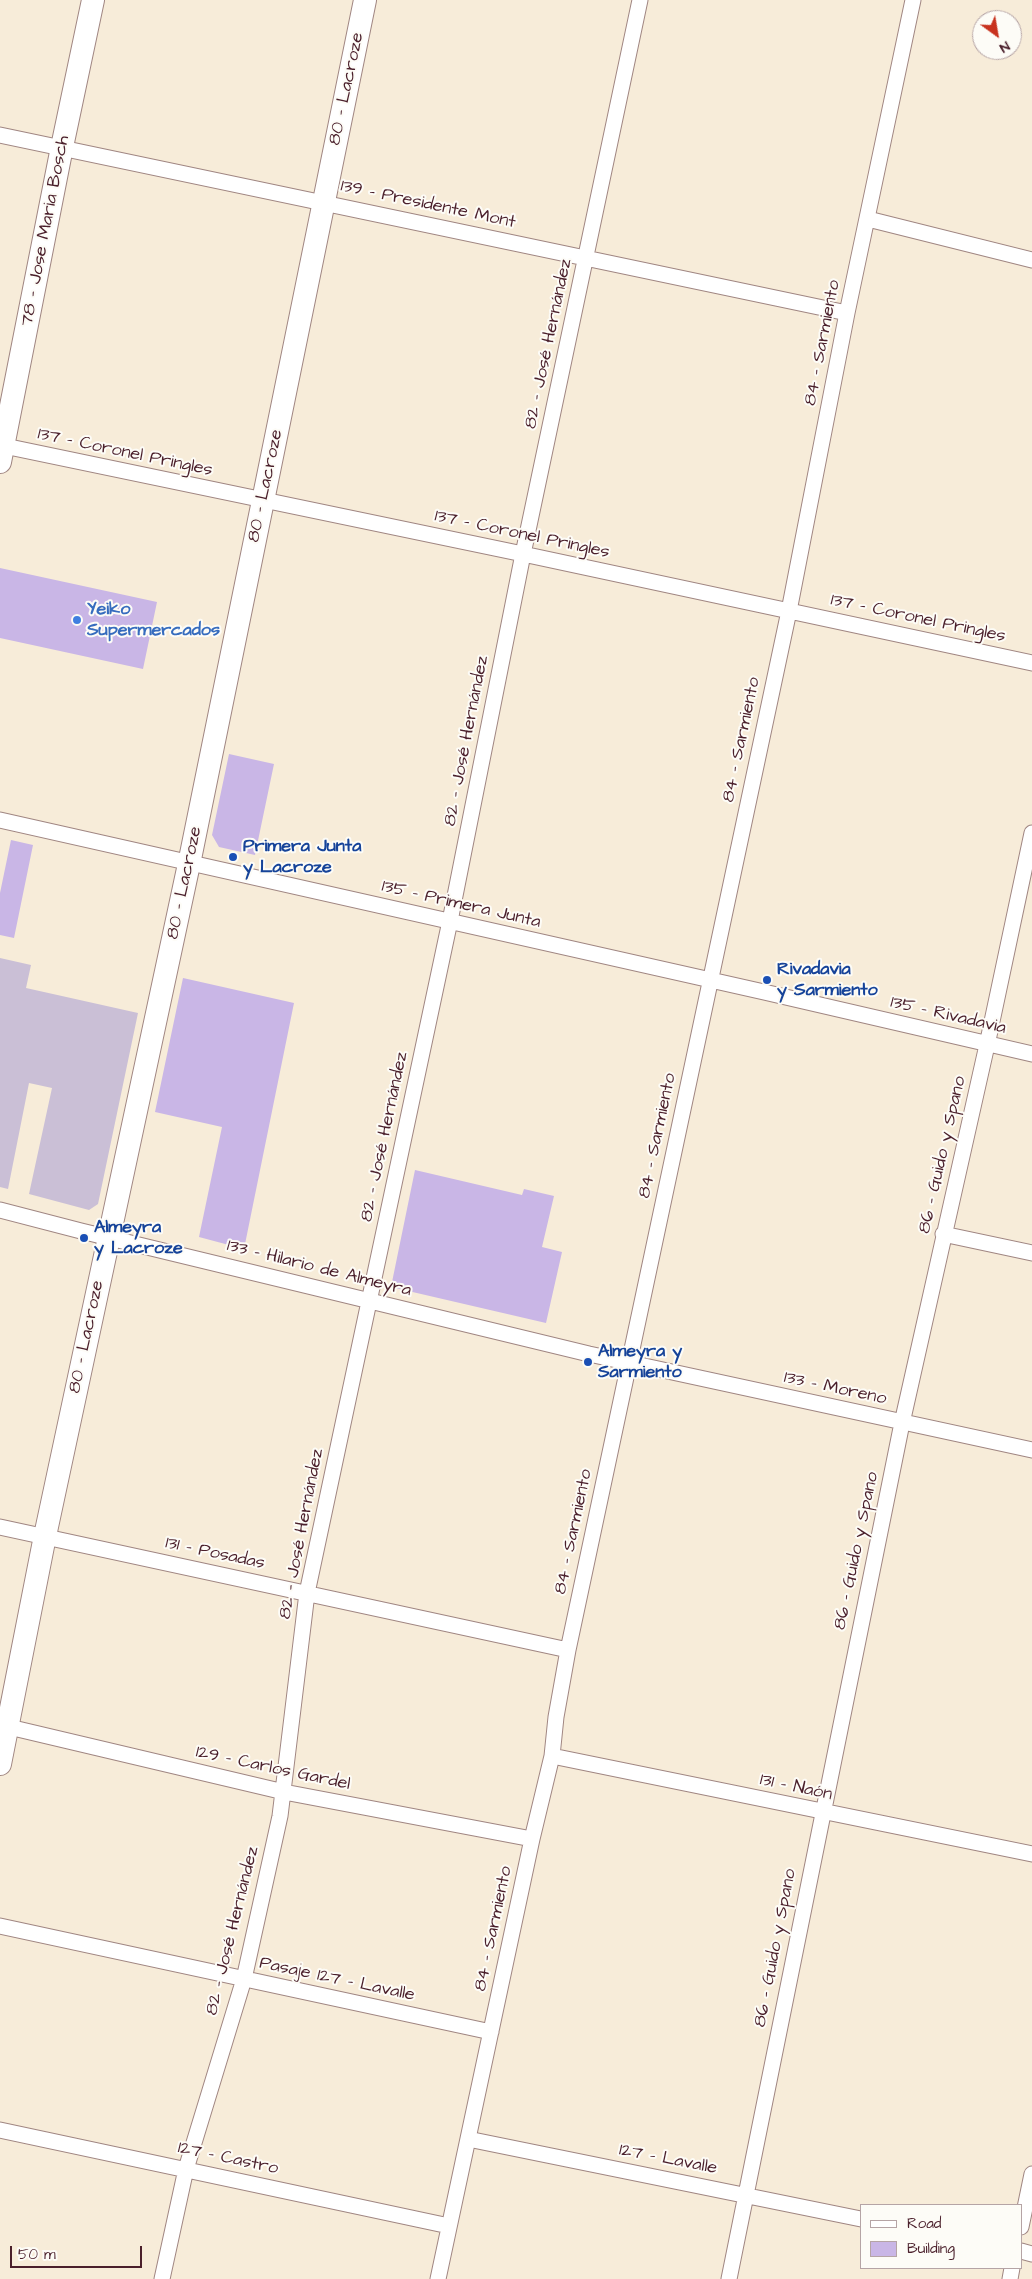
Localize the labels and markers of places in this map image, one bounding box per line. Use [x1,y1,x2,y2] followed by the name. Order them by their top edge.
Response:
[87,599,220,642] place label: Yeiko Supermercados
[71,614,83,626] marker: Yeiko Supermercados
[243,836,361,879] place label: Primera Junta y Lacroze
[227,851,239,863] marker: Primera Junta y Lacroze
[777,959,878,1002] place label: Rivadavia y Sarmiento
[761,974,773,986] marker: Rivadavia y Sarmiento
[94,1217,183,1260] place label: Almeyra y Lacroze
[78,1232,90,1244] marker: Almeyra y Lacroze
[598,1341,682,1384] place label: Almeyra y Sarmiento
[582,1356,594,1368] marker: Almeyra y Sarmiento

